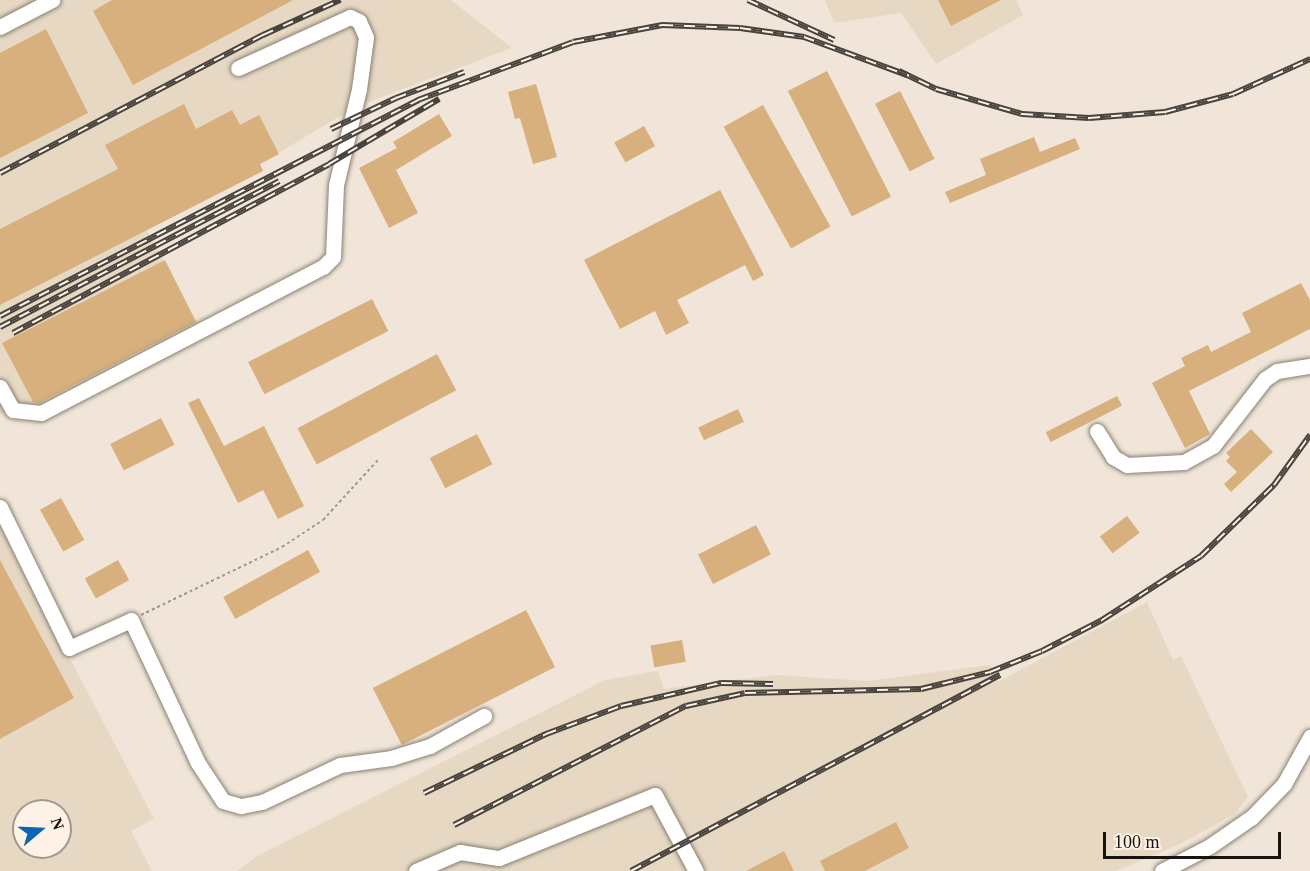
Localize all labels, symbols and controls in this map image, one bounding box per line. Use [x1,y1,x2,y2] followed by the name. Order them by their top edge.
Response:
[12,799,72,859] north arrow
[48,815,68,832] text: N
[1106,820,1284,858] scale bar
[1114,832,1160,852] text: 100 m

